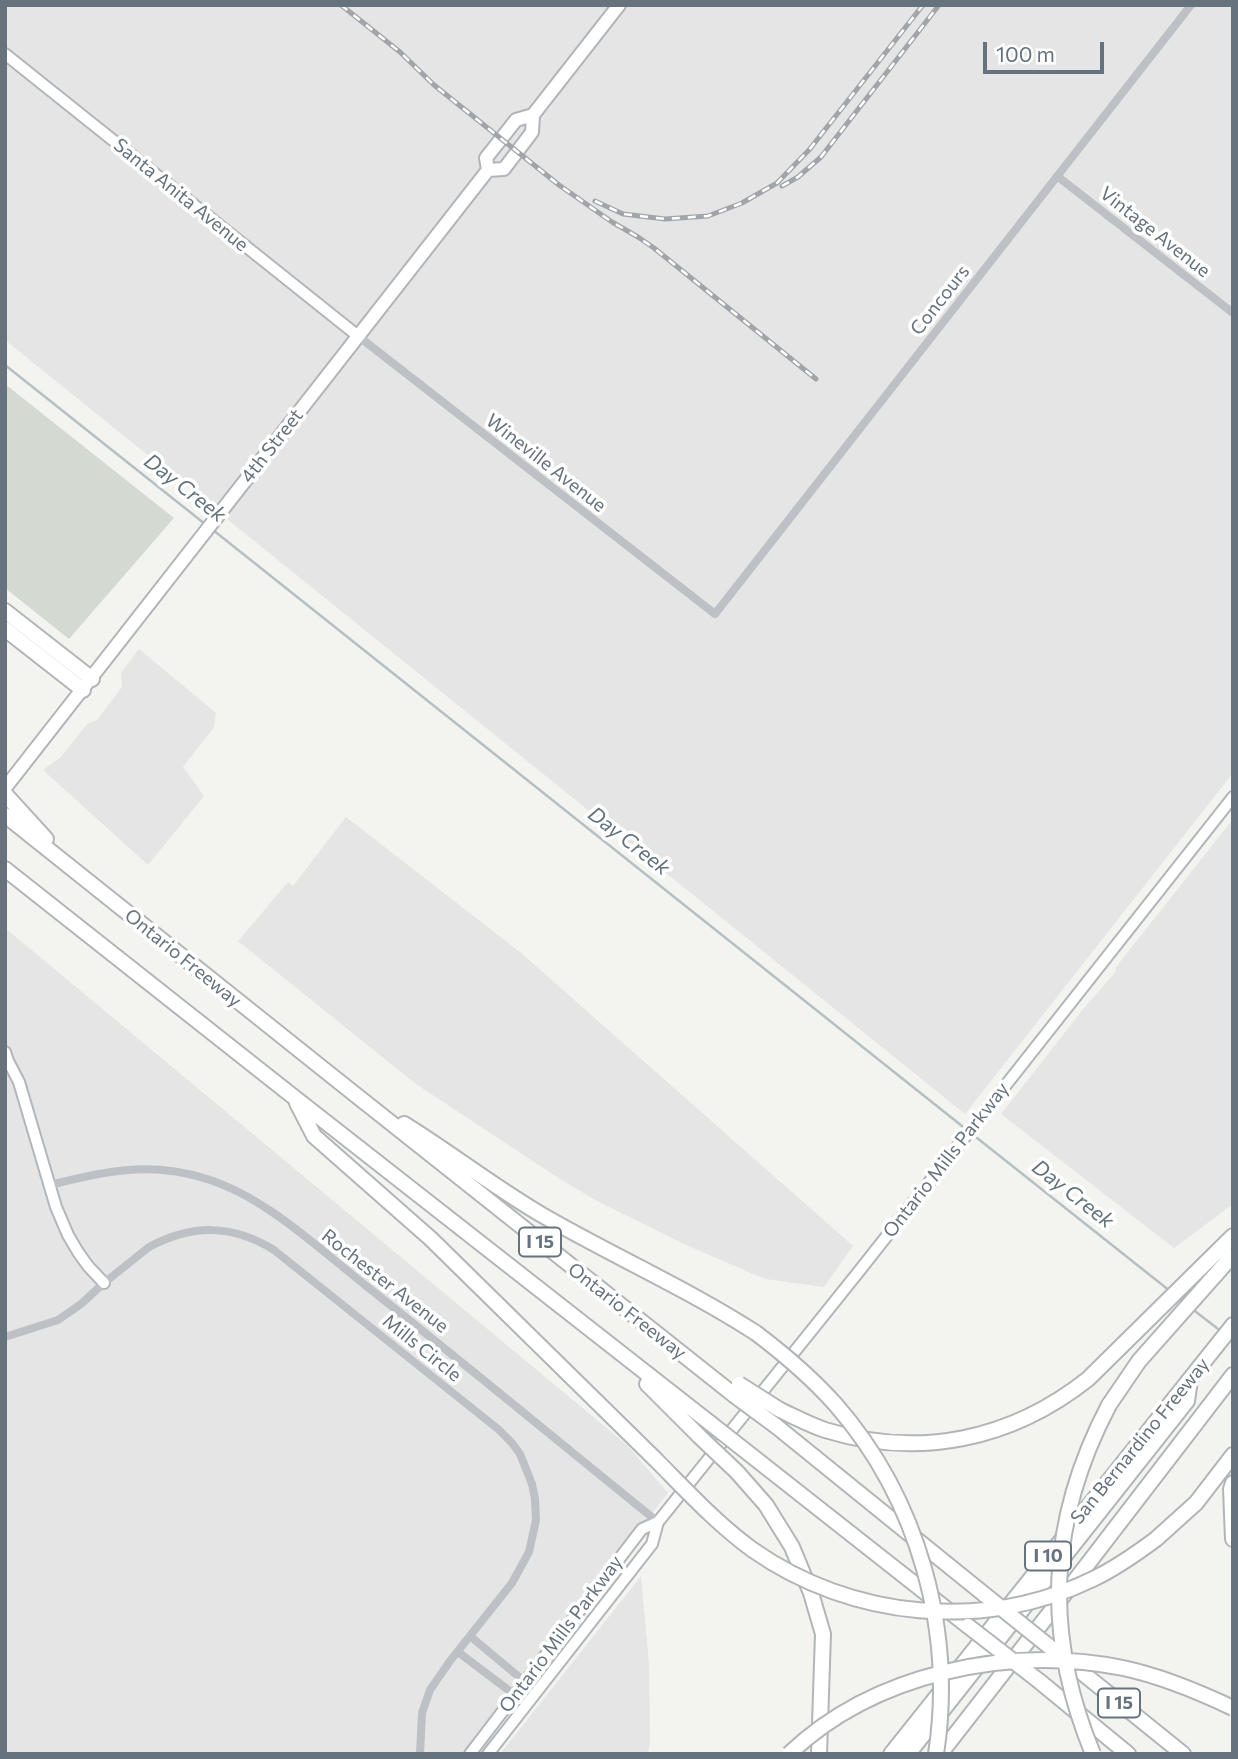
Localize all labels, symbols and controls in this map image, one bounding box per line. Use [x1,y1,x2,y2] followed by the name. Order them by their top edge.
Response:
[986,28,1107,72] scale bar
[996,41,1055,66] text: 100 m
[109,134,253,256] street label: Santa Anita Avenue
[1095,182,1215,282] street label: Vintage Avenue
[906,260,974,340] street label: Concours
[236,405,308,487] street label: 4th Street
[481,409,611,517] street label: Wineville Avenue
[139,448,231,528] water label: Day Creek
[583,801,675,881] water label: Day Creek
[120,904,246,1012] street label: Ontario Freeway
[878,1078,1014,1242] street label: Ontario Mills Parkway
[1027,1154,1119,1234] water label: Day Creek
[317,1224,453,1338] street label: Rochester Avenue
[519,1227,561,1256] road number: I 15
[563,1258,691,1364] street label: Ontario Freeway
[378,1309,466,1387] street label: Mills Circle
[1066,1353,1214,1529] street label: San Bernardino Freeway
[1025,1541,1071,1570] road number: I 10
[494,1551,628,1717] street label: Ontario Mills Parkway
[1098,1688,1140,1718] road number: I 15

